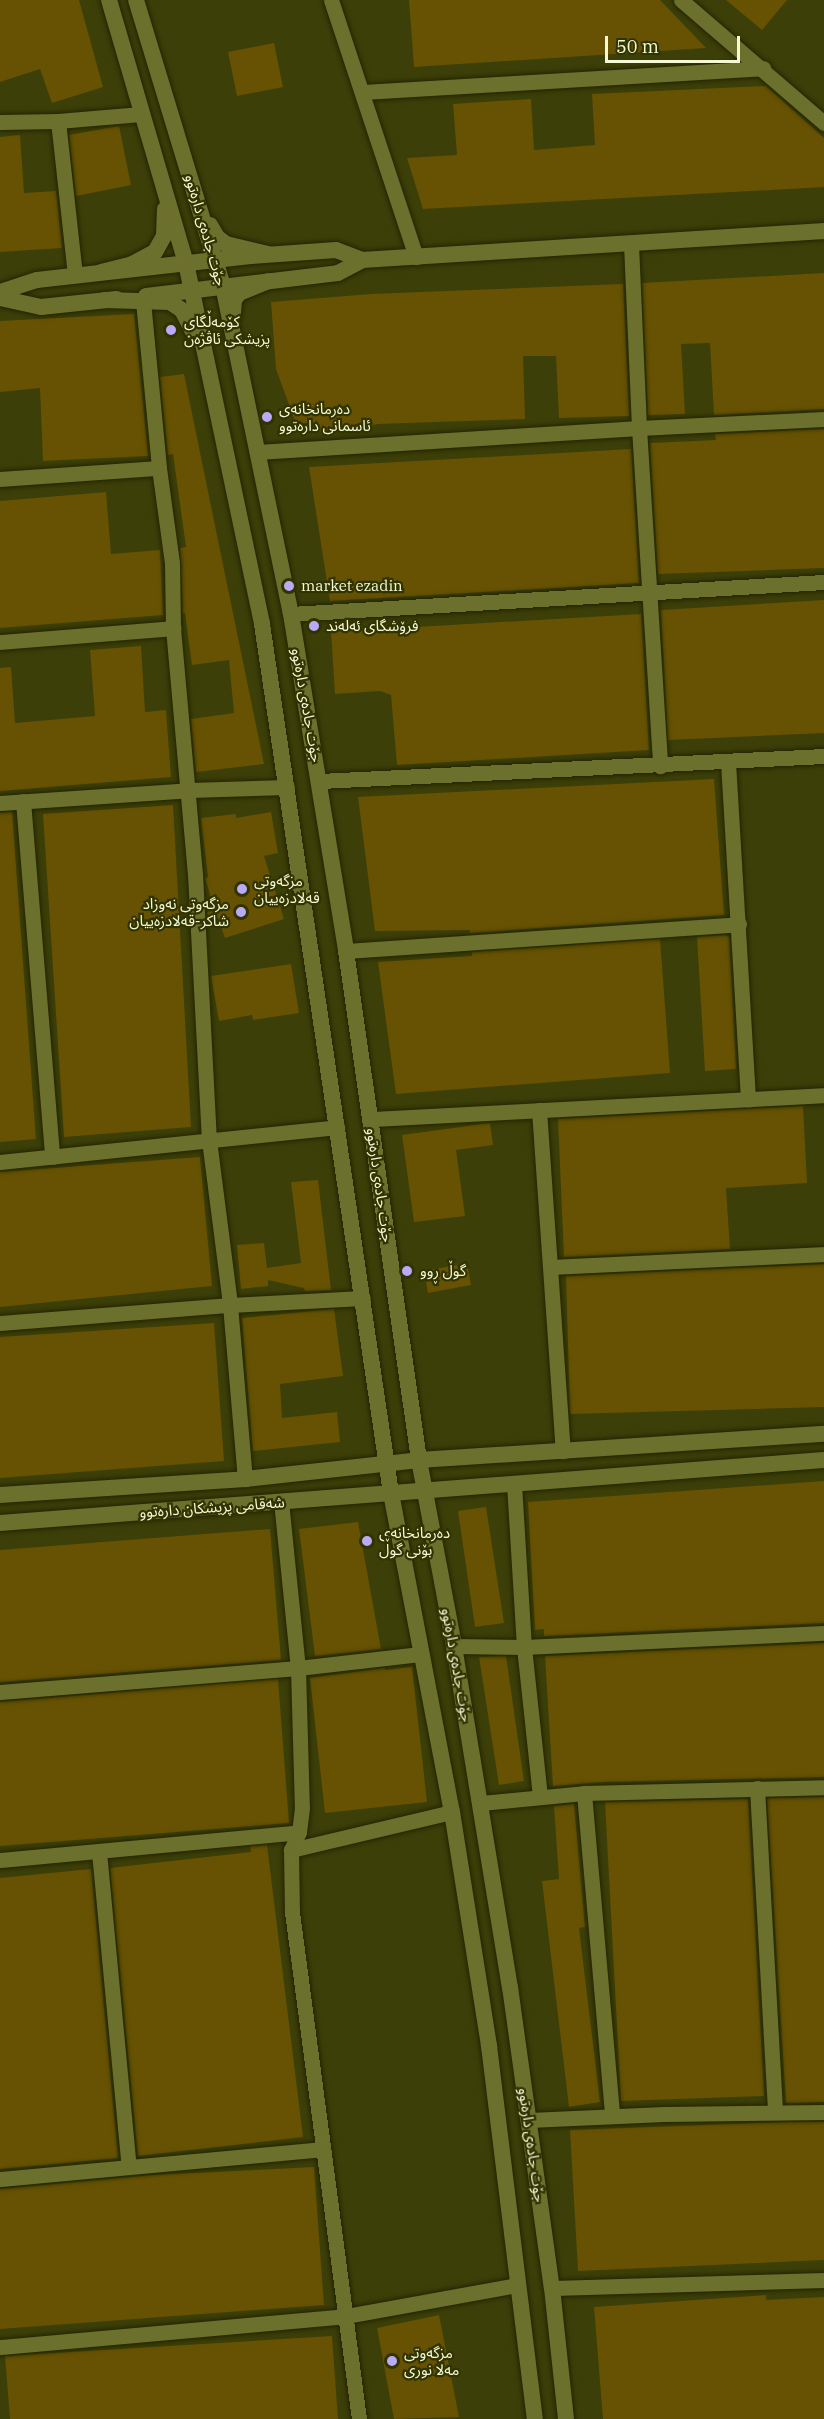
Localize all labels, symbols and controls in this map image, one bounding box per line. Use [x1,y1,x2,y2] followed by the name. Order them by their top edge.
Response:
[608,24,743,62] scale bar
[616,35,659,58] text: 50 m
[181,172,231,288] street label: جۆت جادەی دارەتوو
[184,312,270,347] place label: کۆمەڵگای پزیشکی ئاڤژەن
[162,321,180,339] marker: کۆمەڵگای پزیشکی ئاڤژەن
[279,399,371,434] place label: دەرمانخانەی ئاسمانی دارەتوو
[260,410,274,424] marker: دەرمانخانەی ئاسمانی دارەتوو
[301,577,403,595] place label: market ezadin
[282,579,296,593] marker: market ezadin
[326,617,419,635] place label: فرۆشگای ئەلەند
[307,619,321,633] marker: فرۆشگای ئەلەند
[288,647,326,763] street label: جۆت جادەی دارەتوو
[254,871,320,906] place label: مزگەوتی قەلادزەییان
[235,882,249,896] marker: مزگەوتی قەلادزەییان
[129,894,229,929] place label: مزگەوتی نەوزاد شاکر-قەلادزەییان
[234,905,248,919] marker: مزگەوتی نەوزاد شاکر-قەلادزەییان
[363,1127,397,1243] street label: جۆت جادەی دارەتوو
[398,1262,416,1280] marker: گوڵ ڕوو
[420,1262,466,1280] place label: گوڵ ڕوو
[139,1493,285,1521] street label: شەقامی پزیشکان دارەتوو
[379,1523,450,1558] place label: دەرمانخانەی بۆنی گوڵ
[360,1534,374,1548] marker: دەرمانخانەی بۆنی گوڵ
[438,1607,476,1723] street label: جۆت جادەی دارەتوو
[515,2087,549,2203] street label: جۆت جادەی دارەتوو
[404,2343,459,2378] place label: مزگەوتی مەلا نوری
[385,2354,399,2368] marker: مزگەوتی مەلا نوری

